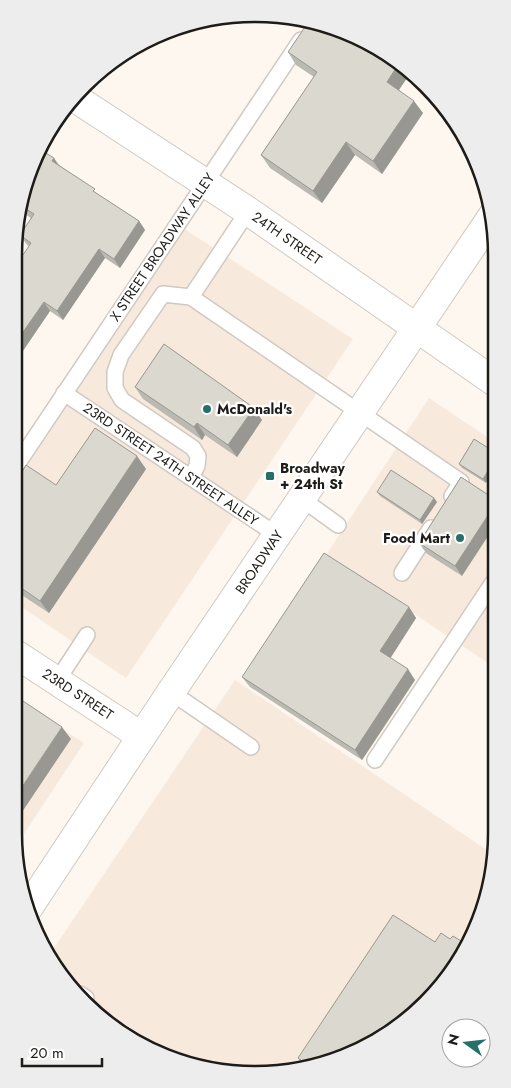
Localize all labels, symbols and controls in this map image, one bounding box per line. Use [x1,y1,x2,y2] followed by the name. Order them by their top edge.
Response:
[105,169,219,325] street label: X STREET BROADWAY ALLEY
[248,207,326,270] street label: 24TH STREET
[79,398,263,530] street label: 23RD STREET 24TH STREET ALLEY
[217,399,293,419] place label: McDonald's
[201,403,213,415] marker: McDonald's
[280,458,345,494] place label: Broadway + 24th St
[264,470,276,482] marker: Broadway + 24th St
[230,526,288,598] street label: BROADWAY
[383,528,451,548] place label: Food Mart
[454,532,466,544] marker: Food Mart
[39,664,118,725] street label: 23RD STREET
[441,1018,491,1068] north arrow
[442,1032,465,1048] text: N
[22,1036,102,1068] scale bar
[30,1042,64,1064] text: 20 m

